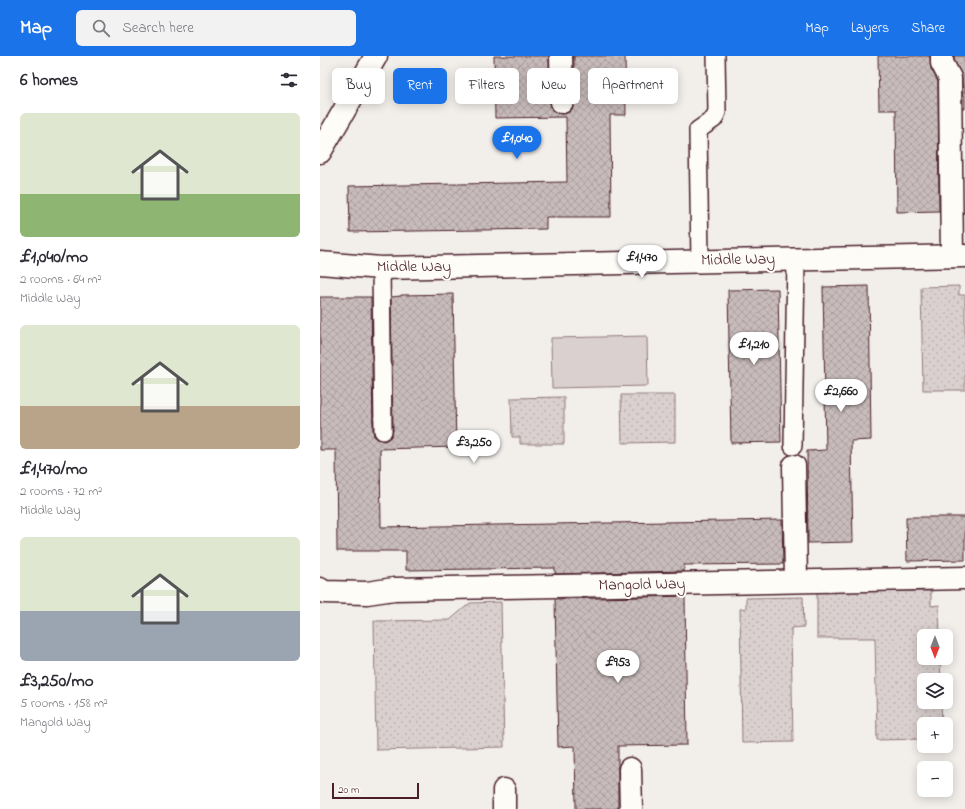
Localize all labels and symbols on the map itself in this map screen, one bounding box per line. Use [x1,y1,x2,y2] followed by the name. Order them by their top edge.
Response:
[484,126,550,160] pin: £1,040
[609,245,675,279] pin: £1,470
[701,247,775,273] street label: Middle Way
[377,255,451,279] street label: Middle Way
[721,332,787,366] pin: £1,210
[808,379,874,413] pin: £2,660
[441,430,507,464] pin: £3,250
[598,572,686,598] street label: Mangold Way
[917,629,953,665] north arrow
[594,650,642,684] pin: £953
[332,781,419,800] scale bar

